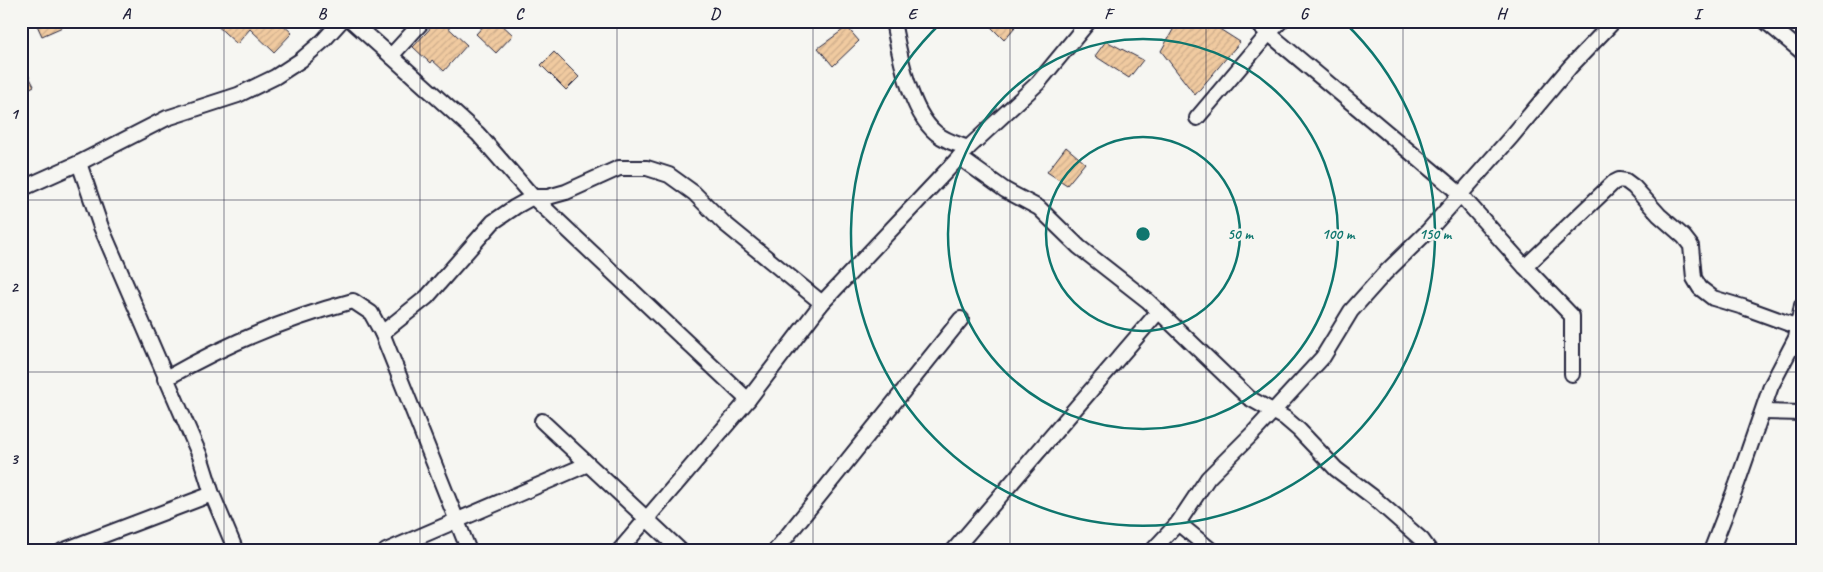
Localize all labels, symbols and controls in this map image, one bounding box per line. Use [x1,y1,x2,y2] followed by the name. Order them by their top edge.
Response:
[122,4,132,24] text: A
[318,4,328,24] text: B
[515,4,525,24] text: C
[710,4,721,24] text: D
[908,4,919,24] text: E
[1104,4,1115,24] text: F
[1300,4,1310,24] text: G
[1496,4,1508,24] text: H
[1694,4,1704,24] text: I
[10,104,19,124] text: 1
[1134,225,1152,243] centre of rings
[1227,225,1254,244] text: 50 m
[1322,225,1356,244] text: 100 m
[1419,225,1453,244] text: 150 m
[10,277,19,297] text: 2
[10,449,19,469] text: 3

